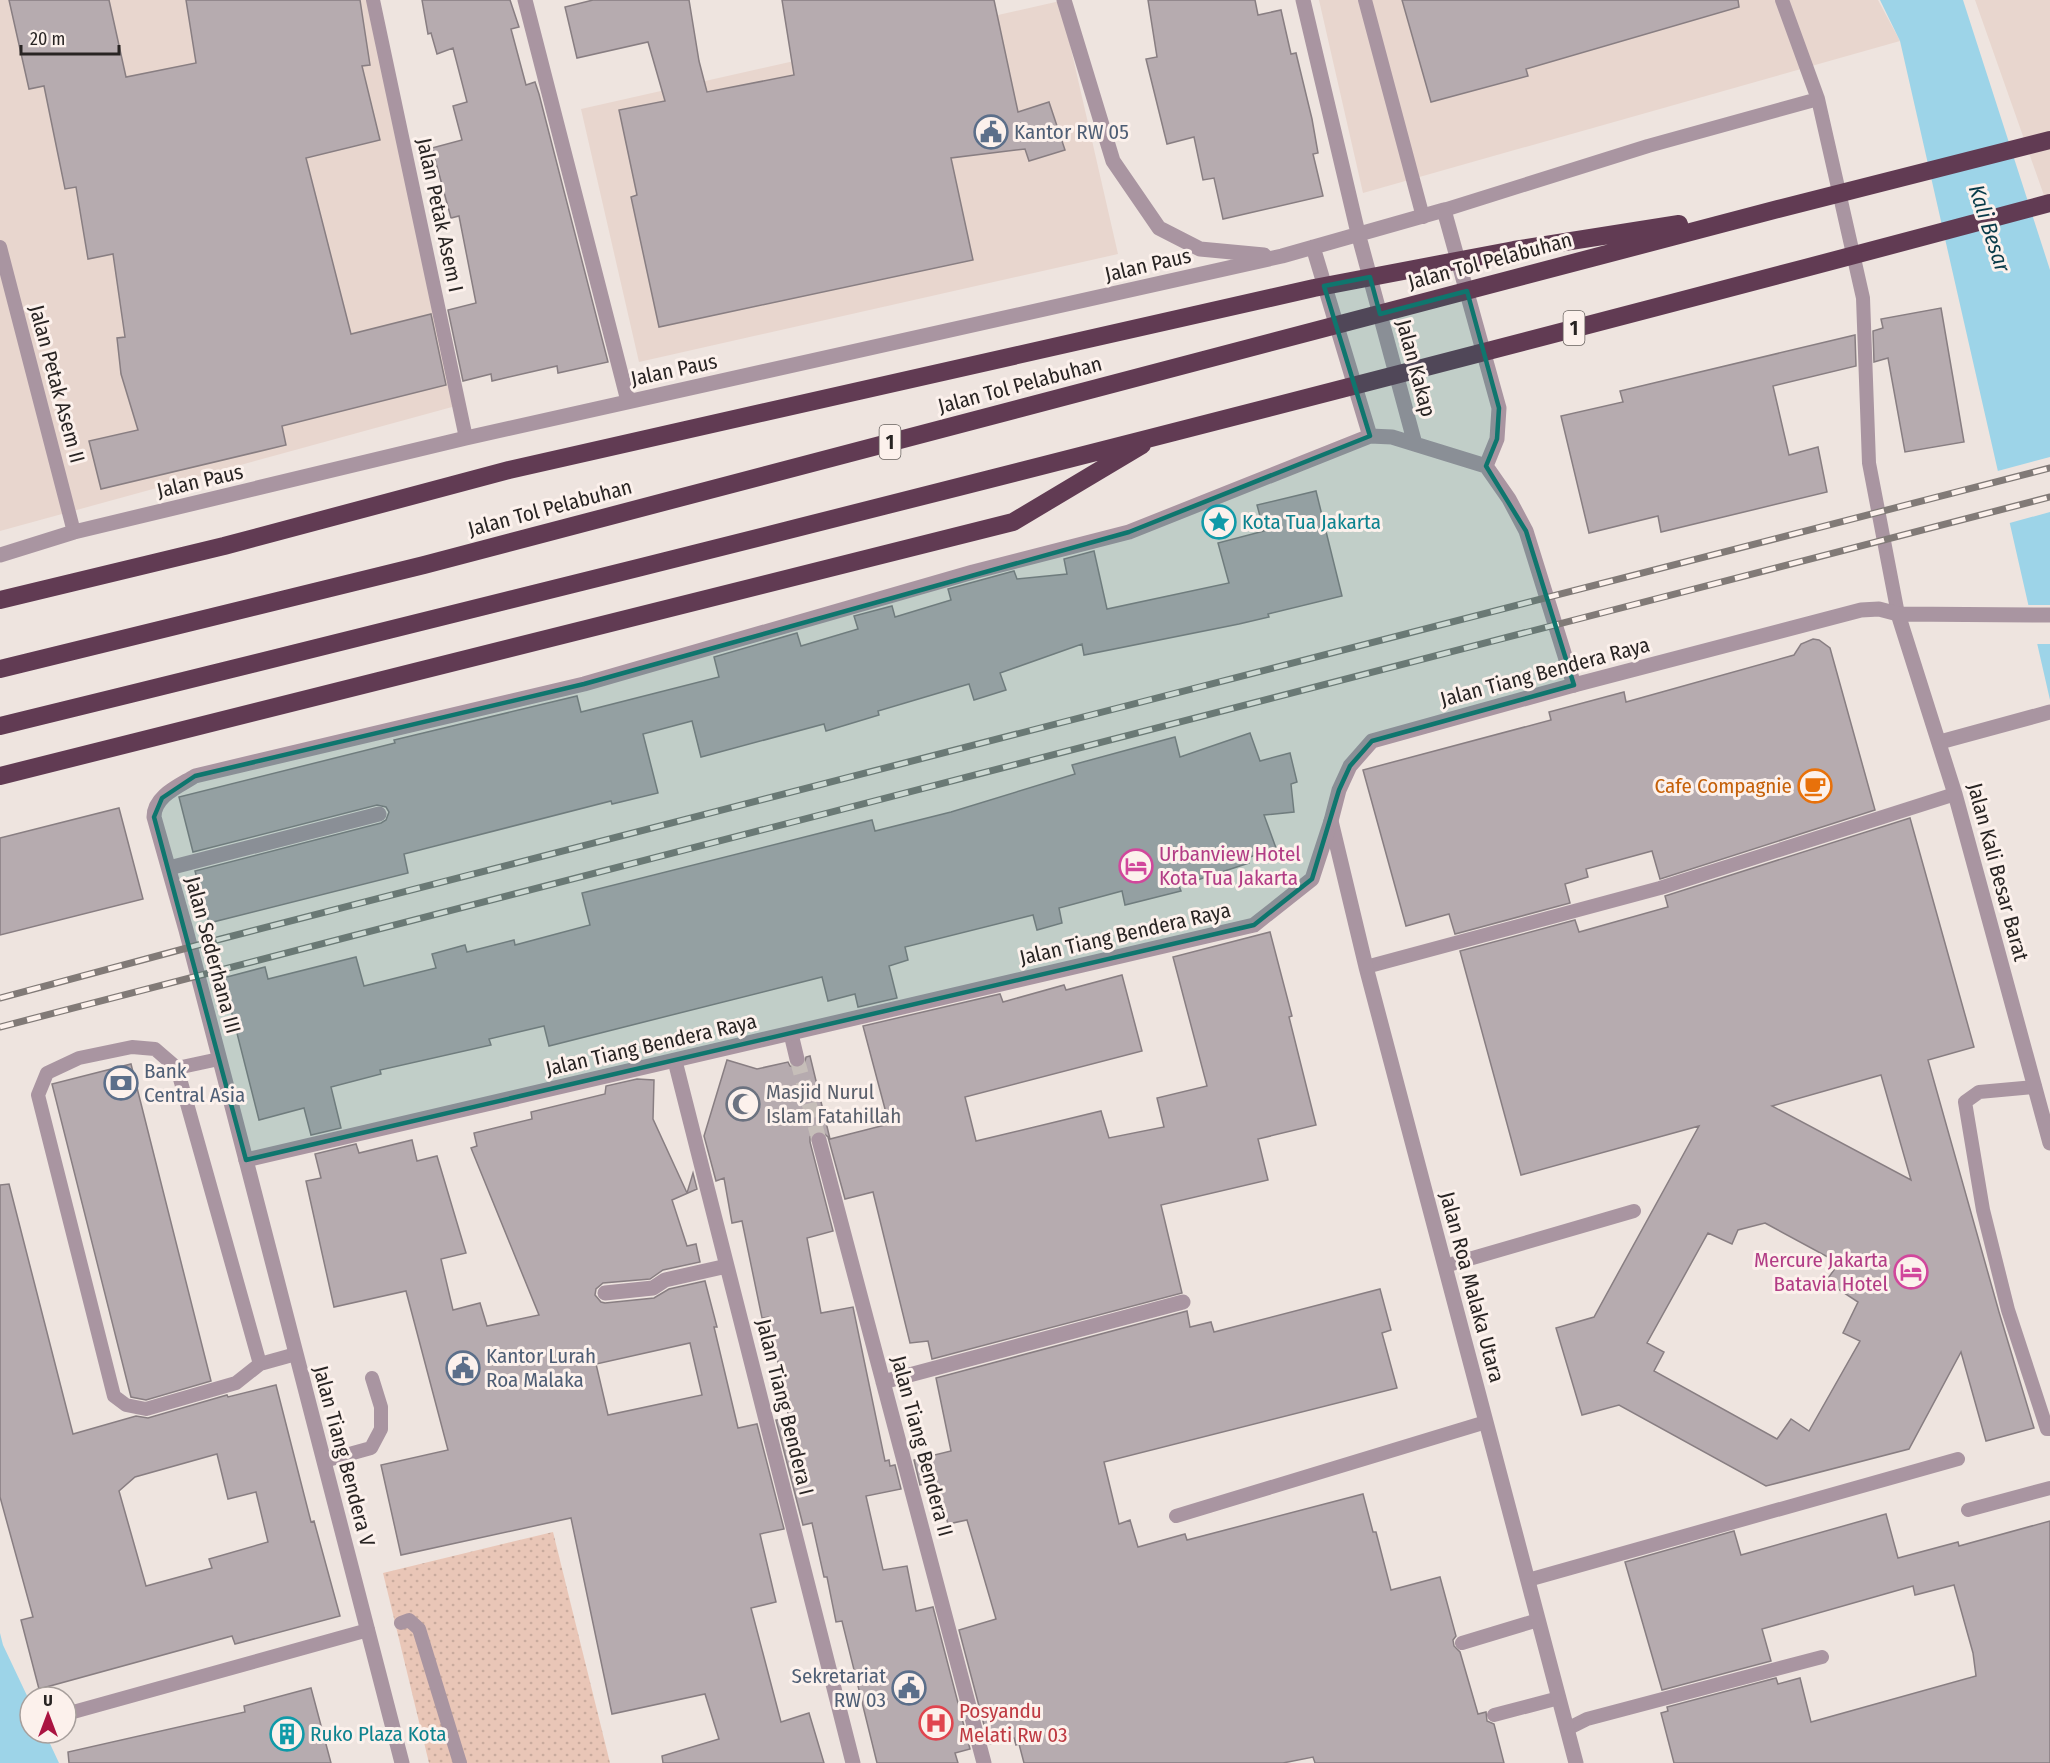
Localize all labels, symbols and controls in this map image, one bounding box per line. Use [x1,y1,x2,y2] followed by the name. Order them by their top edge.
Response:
[21,18,118,56] scale bar
[30,28,65,50] text: 20 m
[973,114,1009,150] public building icon: Kantor RW 05
[1014,119,1129,145] place label: Kantor RW 05
[411,136,469,294] street label: Jalan Petak Asem I
[1963,181,2017,276] water label: Kali Besar
[1405,227,1575,295] street label: Jalan Tol Pelabuhan
[1102,242,1194,288] street label: Jalan Paus
[23,302,91,466] street label: Jalan Petak Asem II
[1564,311,1584,345] road number: 1
[1391,316,1441,420] street label: Jalan Kakap
[628,348,720,392] street label: Jalan Paus
[935,351,1105,419] street label: Jalan Tol Pelabuhan
[880,425,900,459] road number: 1
[154,458,246,504] street label: Jalan Paus
[465,474,635,542] street label: Jalan Tol Pelabuhan
[1201,504,1237,540] place icon: Kota Tua Jakarta
[1242,509,1381,535] place label: Kota Tua Jakarta
[1437,632,1653,712] street label: Jalan Tiang Bendera Raya
[1797,768,1833,804] cafe icon: Cafe Compagnie
[1655,773,1792,799] place label: Cafe Compagnie
[1962,780,2034,964] street label: Jalan Kali Besar Barat
[1159,841,1301,891] place label: Urbanview Hotel Kota Tua Jakarta
[1118,848,1154,884] hotel icon: Urbanview Hotel Kota Tua Jakarta
[180,874,246,1036] street label: Jalan Sederhana III
[1017,897,1233,971] street label: Jalan Tiang Bendera Raya
[543,1008,759,1082] street label: Jalan Tiang Bendera Raya
[144,1058,245,1108] place label: Bank Central Asia
[103,1065,139,1101] bank icon: Bank Central Asia
[766,1079,901,1129] place label: Masjid Nurul Islam Fatahillah
[725,1086,761,1122] mosque icon: Masjid Nurul Islam Fatahillah
[1434,1189,1510,1385] street label: Jalan Roa Malaka Utara
[1754,1247,1888,1297] place label: Mercure Jakarta Batavia Hotel
[1893,1254,1929,1290] hotel icon: Mercure Jakarta Batavia Hotel
[751,1316,819,1498] street label: Jalan Tiang Bendera I
[486,1343,596,1393] place label: Kantor Lurah Roa Malaka
[445,1350,481,1386] public building icon: Kantor Lurah Roa Malaka
[885,1353,959,1539] street label: Jalan Tiang Bendera II
[307,1363,381,1549] street label: Jalan Tiang Bendera V
[792,1663,886,1713] place label: Sekretariat RW 03
[891,1670,927,1706] public building icon: Sekretariat RW 03
[18,1685,78,1745] north arrow
[43,1691,53,1710] text: U
[959,1698,1067,1748] place label: Posyandu Melati Rw 03
[918,1705,954,1741] hospital icon: Posyandu Melati Rw 03
[269,1716,305,1752] building icon: Ruko Plaza Kota
[310,1721,447,1747] place label: Ruko Plaza Kota

